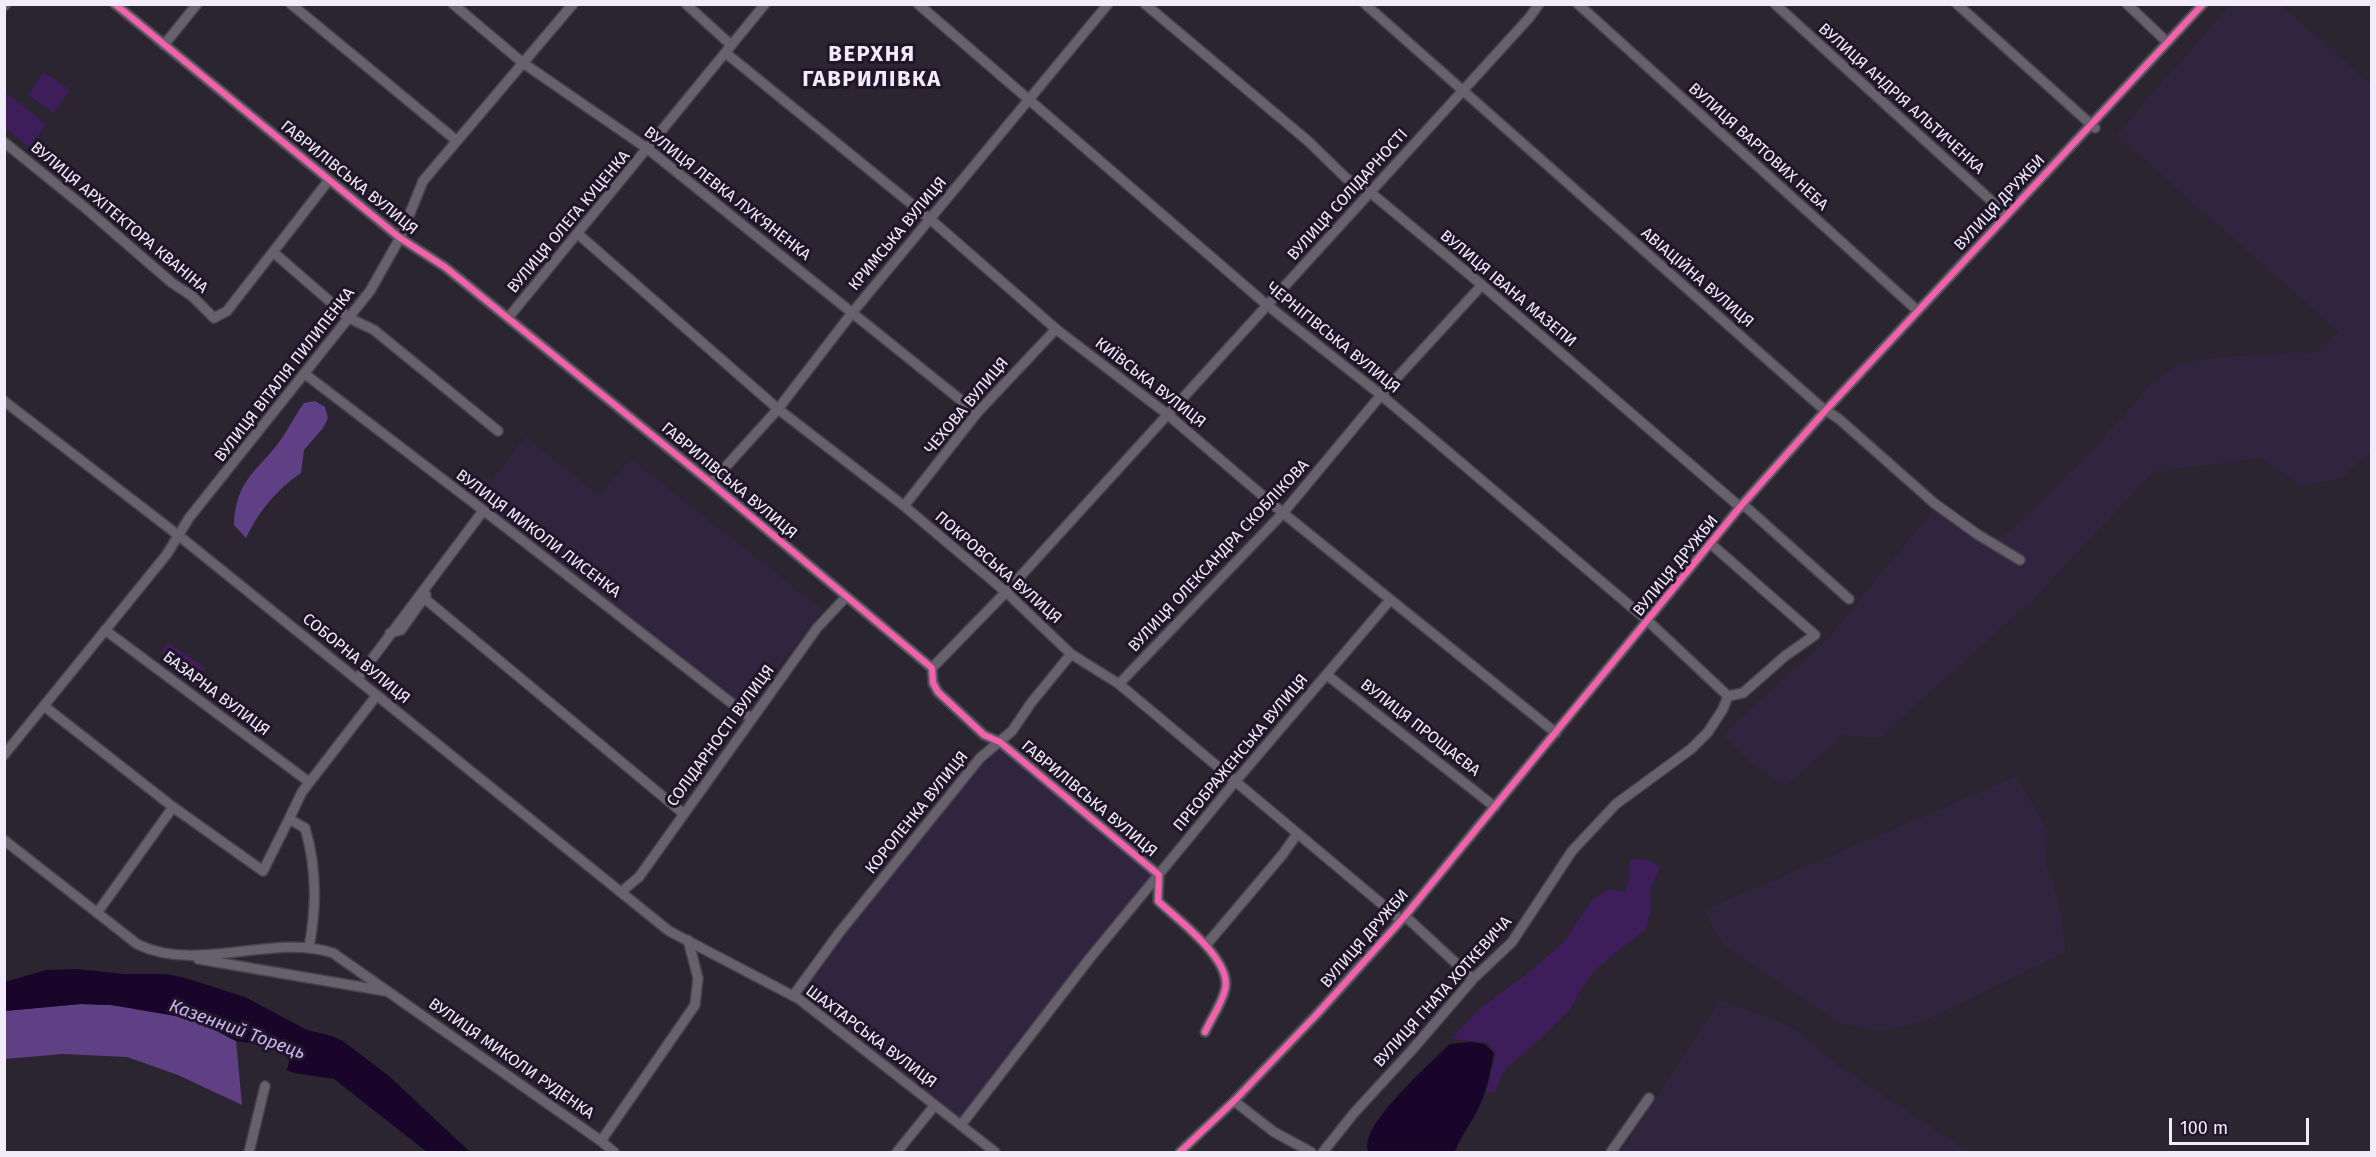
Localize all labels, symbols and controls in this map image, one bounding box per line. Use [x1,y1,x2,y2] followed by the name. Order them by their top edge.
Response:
[1814,19,1988,179] street label: ВУЛИЦЯ АНДРІЯ АЛЬТИЧЕНКА
[802,42,942,94] district label: ВЕРХНЯ ГАВРИЛІВКА
[1684,79,1832,215] street label: ВУЛИЦЯ ВАРТОВИХ НЕБА
[276,117,422,239] street label: ГАВРИЛІВСЬКА ВУЛИЦЯ
[640,123,814,265] street label: ВУЛИЦЯ ЛЕВКА ЛУК'ЯНЕНКА
[1284,125,1412,265] street label: ВУЛИЦЯ СОЛІДАРНОСТІ
[26,138,212,298] street label: ВУЛИЦЯ АРХІТЕКТОРА КВАНІНА
[504,147,634,297] street label: ВУЛИЦЯ ОЛЕГА КУЦЕНКА
[1951,151,2049,255] street label: ВУЛИЦЯ ДРУЖБИ
[845,173,951,295] street label: КРИМСЬКА ВУЛИЦЯ
[1637,224,1757,332] street label: АВІАЦІЙНА ВУЛИЦЯ
[1436,226,1580,352] street label: ВУЛИЦЯ ІВАНА МАЗЕПИ
[1262,278,1404,398] street label: ЧЕРНІГІВСЬКА ВУЛИЦЯ
[211,284,359,466] street label: ВУЛИЦЯ ВІТАЛІЯ ПИЛИПЕНКА
[1091,334,1209,432] street label: КИЇВСЬКА ВУЛИЦЯ
[921,354,1013,458] street label: ЧЕХОВА ВУЛИЦЯ
[657,419,801,543] street label: ГАВРИЛІВСЬКА ВУЛИЦЯ
[1125,456,1313,656] street label: ВУЛИЦЯ ОЛЕКСАНДРА СКОБЛІКОВА
[452,466,624,602] street label: ВУЛИЦЯ МИКОЛИ ЛИСЕНКА
[931,508,1065,628] street label: ПОКРОВСЬКА ВУЛИЦЯ
[1629,512,1723,620] street label: ВУЛИЦЯ ДРУЖБИ
[298,610,414,708] street label: СОБОРНА ВУЛИЦЯ
[159,648,273,740] street label: БАЗАРНА ВУЛИЦЯ
[663,661,779,811] street label: СОЛІДАРНОСТІ ВУЛИЦЯ
[1170,671,1312,835] street label: ПРЕОБРАЖЕНСЬКА ВУЛИЦЯ
[1356,675,1484,781] street label: ВУЛИЦЯ ПРОЩАЄВА
[1017,737,1161,861] street label: ГАВРИЛІВСЬКА ВУЛИЦЯ
[862,748,972,878] street label: КОРОЛЕНКА ВУЛИЦЯ
[1317,886,1413,992] street label: ВУЛИЦЯ ДРУЖБИ
[1370,912,1516,1072] street label: ВУЛИЦЯ ГНАТА ХОТКЕВИЧА
[802,982,940,1092] street label: ШАХТАРСЬКА ВУЛИЦЯ
[424,994,598,1124] street label: ВУЛИЦЯ МИКОЛИ РУДЕНКА
[166,995,308,1065] water label: Казенний Торець
[2172,1106,2312,1144] scale bar
[2180,1117,2228,1139] text: 100 m

